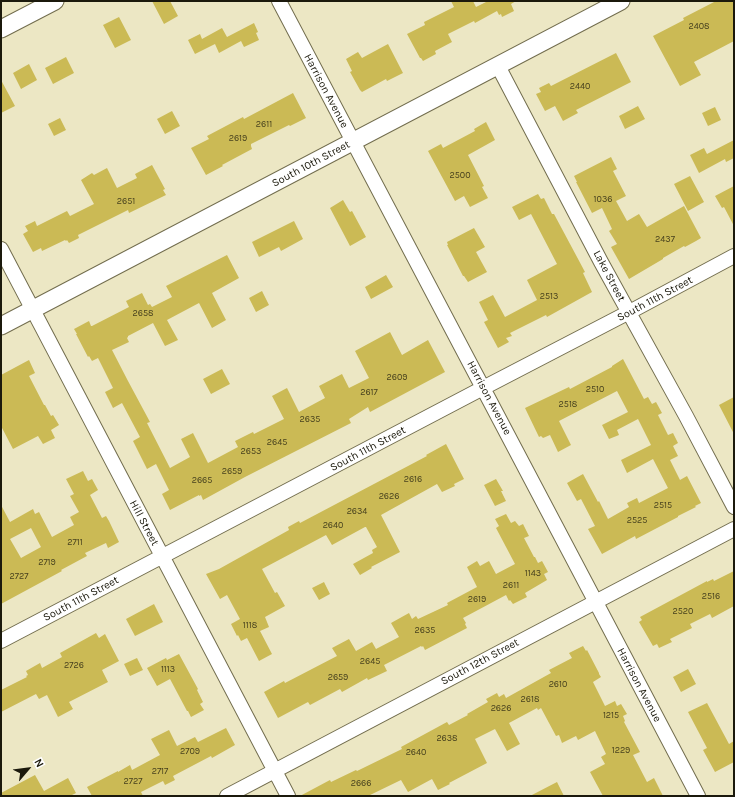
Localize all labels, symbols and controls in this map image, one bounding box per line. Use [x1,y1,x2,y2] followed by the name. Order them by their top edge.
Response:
[688,21,710,31] house number: 2408
[301,52,351,130] street label: Harrison Avenue
[570,81,590,91] house number: 2440
[256,119,272,129] house number: 2611
[229,133,247,143] house number: 2619
[270,138,352,190] street label: South 10th Street
[450,170,470,180] house number: 2500
[594,194,612,204] house number: 1036
[117,196,135,206] house number: 2651
[655,234,675,244] house number: 2437
[590,248,628,304] street label: Lake Street
[615,274,695,324] street label: South 11th Street
[540,291,558,301] house number: 2513
[133,308,153,318] house number: 2658
[464,359,514,437] street label: Harrison Avenue
[387,372,407,382] house number: 2609
[586,384,604,394] house number: 2510
[360,387,378,397] house number: 2617
[559,399,577,409] house number: 2518
[300,414,320,424] house number: 2635
[328,424,408,474] street label: South 11th Street
[267,437,287,447] house number: 2645
[241,446,261,456] house number: 2653
[222,466,242,476] house number: 2659
[404,474,422,484] house number: 2616
[192,475,212,485] house number: 2665
[379,491,399,501] house number: 2626
[127,498,161,548] street label: Hill Street
[654,500,672,510] house number: 2515
[347,506,367,516] house number: 2634
[627,515,647,525] house number: 2525
[323,520,343,530] house number: 2640
[67,537,83,547] house number: 2711
[38,557,56,567] house number: 2719
[525,568,541,578] house number: 1143
[10,571,28,581] house number: 2727
[41,574,121,624] street label: South 11th Street
[503,580,519,590] house number: 2611
[702,591,720,601] house number: 2516
[468,594,486,604] house number: 2619
[673,606,693,616] house number: 2520
[243,620,257,630] house number: 1118
[415,625,435,635] house number: 2635
[439,636,521,688] street label: South 12th Street
[614,646,664,724] street label: Harrison Avenue
[360,656,380,666] house number: 2645
[64,660,84,670] house number: 2726
[161,664,175,674] house number: 1113
[328,672,348,682] house number: 2659
[549,679,567,689] house number: 2610
[521,694,539,704] house number: 2618
[491,703,511,713] house number: 2626
[603,710,619,720] house number: 1215
[436,733,458,743] house number: 2638
[612,745,630,755] house number: 1229
[180,746,200,756] house number: 2709
[406,747,426,757] house number: 2640
[8,749,48,789] north arrow
[31,757,47,770] text: N
[152,766,168,776] house number: 2717
[124,776,142,786] house number: 2727
[351,778,371,788] house number: 2666

